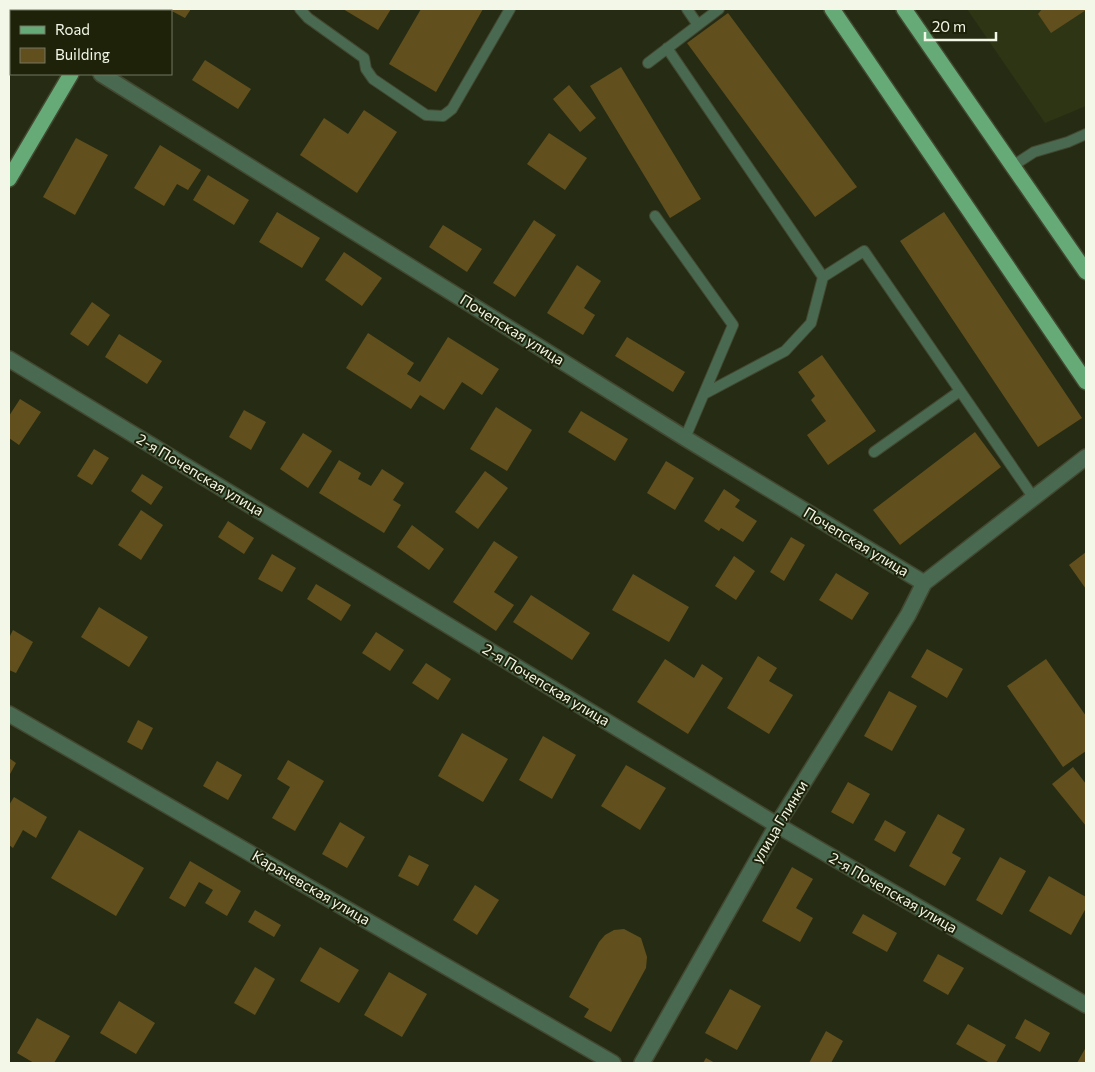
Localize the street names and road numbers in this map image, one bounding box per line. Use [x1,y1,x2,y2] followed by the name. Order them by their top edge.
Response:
[457,290,568,368] street label: Почепская улица
[134,429,267,519] street label: 2-я Почепская улица
[801,503,912,580] street label: Почепская улица
[480,639,613,729] street label: 2-я Почепская улица
[747,777,811,866] street label: улица Глинки
[249,846,374,928] street label: Карачевская улица
[826,848,961,936] street label: 2-я Почепская улица

